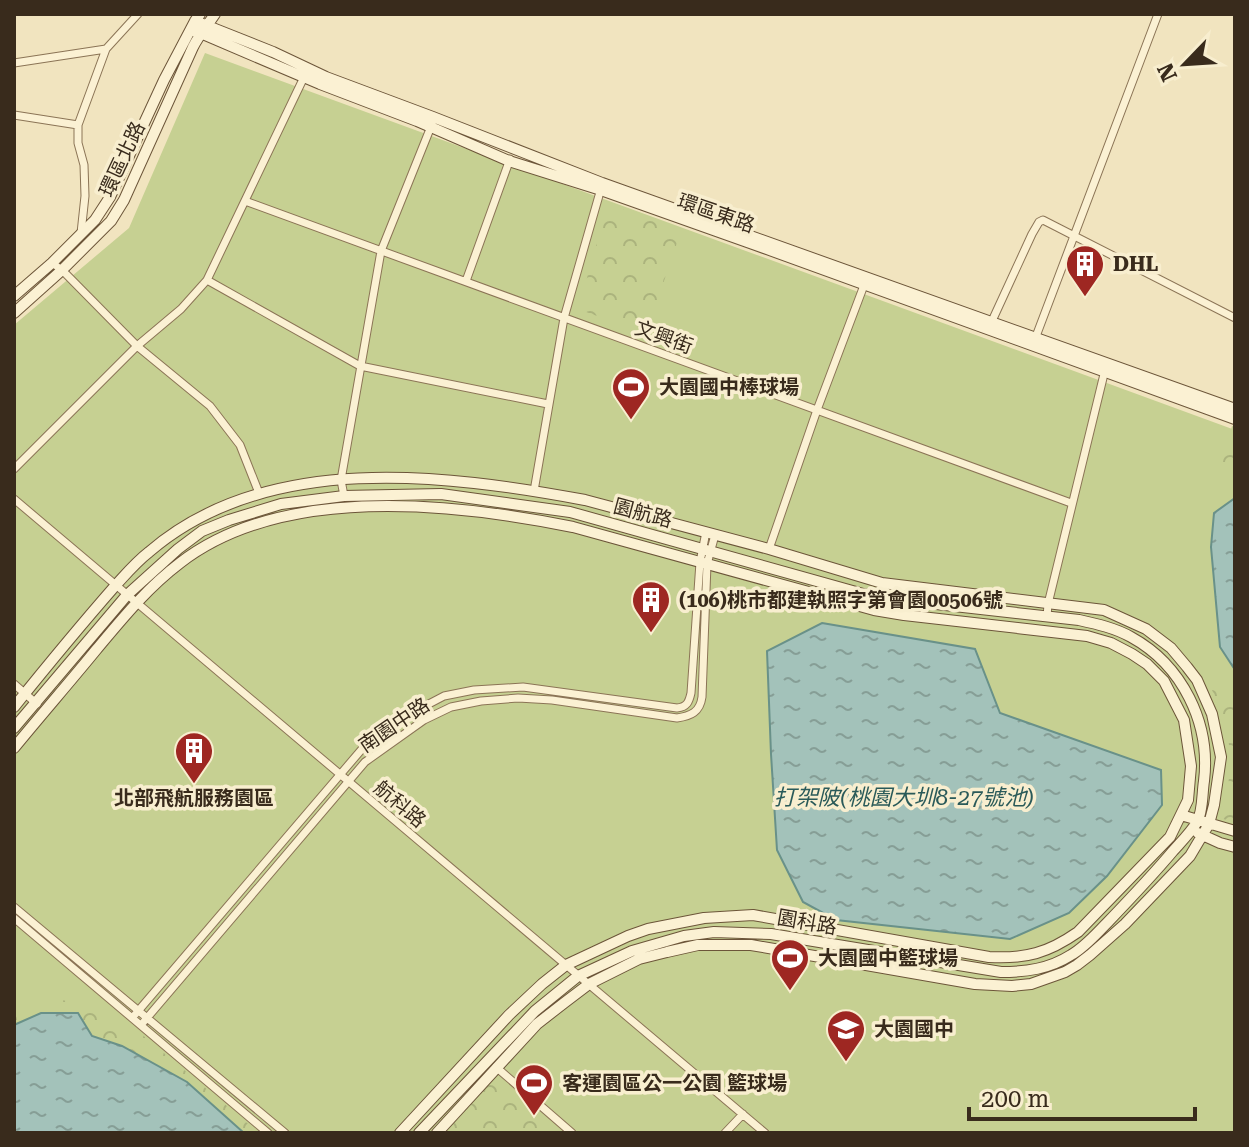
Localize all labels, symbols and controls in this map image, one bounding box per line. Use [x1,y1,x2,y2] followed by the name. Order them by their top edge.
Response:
[1145,24,1225,104] north arrow
[1152,59,1182,85] text: N
[94,118,150,200] street label: 環區北路
[674,189,758,237] street label: 環區東路
[1064,243,1106,298] building icon: DHL
[1113,252,1159,276] place label: DHL
[632,315,696,359] street label: 文興街
[610,366,652,421] sports icon: 大園國中棒球場
[659,375,799,399] place label: 大園國中棒球場
[611,494,675,532] street label: 園航路
[630,579,672,634] building icon: (106)桃市都建執照字第會園00506號
[679,588,1003,612] place label: (106)桃市都建執照字第會園00506號
[354,693,434,757] street label: 南園中路
[173,730,215,785] building icon: 北部飛航服務園區
[369,776,431,832] street label: 航科路
[774,785,1034,810] water label: 打架陂(桃園大圳8-27號池)
[114,786,274,810] place label: 北部飛航服務園區
[775,905,839,939] street label: 園科路
[769,937,811,992] sports icon: 大園國中籃球場
[818,946,958,970] place label: 大園國中籃球場
[825,1008,867,1063] school or university icon: 大園國中
[874,1017,954,1041] place label: 大園國中
[513,1062,555,1117] sports icon: 客運園區公一公園 籃球場
[562,1071,787,1095] place label: 客運園區公一公園 籃球場
[969,1071,1195,1121] scale bar
[981,1085,1049,1113] text: 200 m

